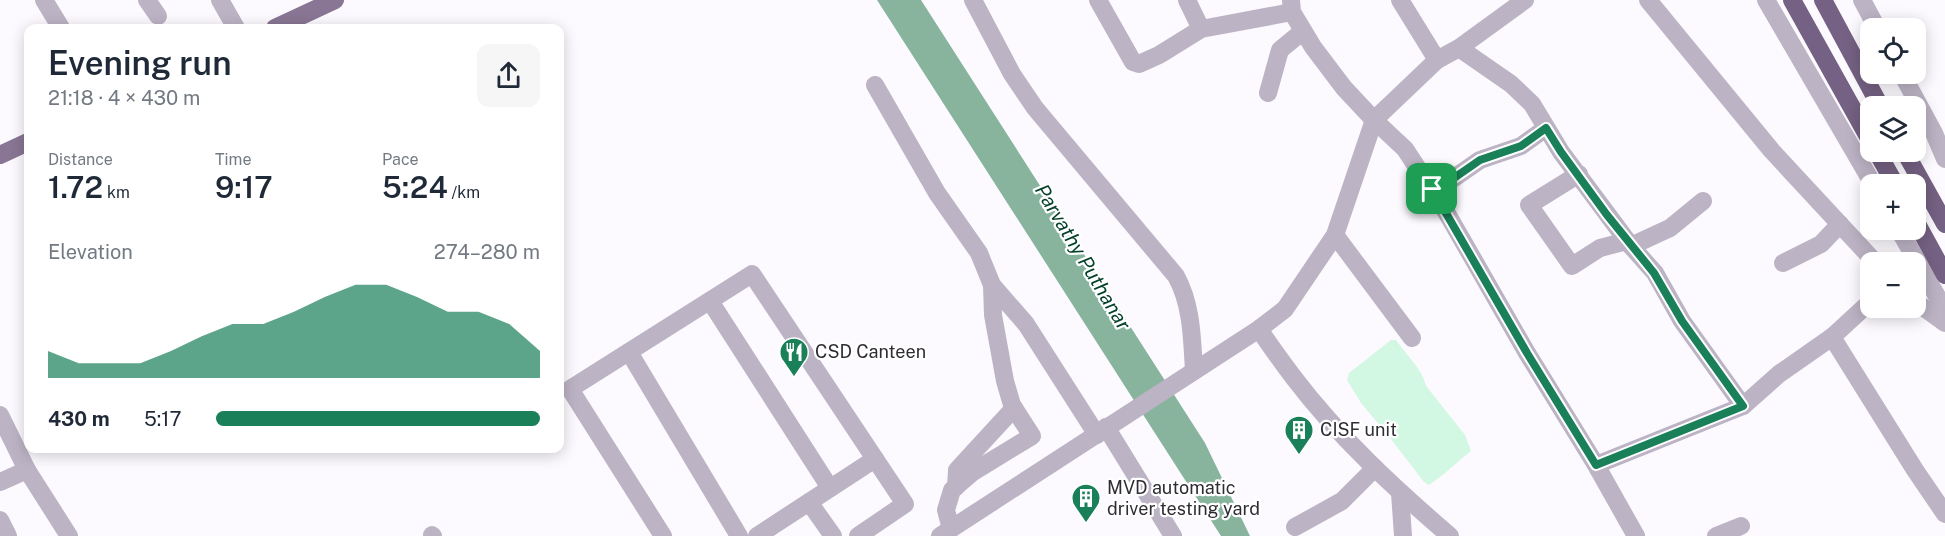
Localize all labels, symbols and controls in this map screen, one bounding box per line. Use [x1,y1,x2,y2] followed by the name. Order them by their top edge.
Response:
[1860,18,1926,318] map controls
[1860,18,1926,84] button: locate
[48,44,231,82] text: Evening run
[477,44,540,107] button: share
[48,86,200,110] text: 21:18 · 4 × 430 m
[1860,96,1926,162] button: layers
[48,150,113,169] text: Distance
[215,150,251,169] text: Time
[382,150,419,169] text: Pace
[1406,163,1457,214] pin
[48,169,103,205] text: 1.72
[215,169,273,205] text: 9:17
[382,169,448,205] text: 5:24
[1415,172,1448,205] icon: arrive
[1860,174,1926,240] button: +
[1030,180,1136,335] water label: Parvathy Puthanar
[103,183,130,202] text: km
[448,183,480,202] text: /km
[48,240,133,264] text: Elevation
[434,240,540,264] text: 274–280 m
[1860,252,1926,318] button: −
[778,336,810,378] restaurant icon: CSD Canteen
[815,341,926,362] place label: CSD Canteen
[48,407,110,431] text: 430 m
[144,407,181,431] text: 5:17
[1283,414,1315,456] building icon: CISF unit
[1320,419,1397,440] place label: CISF unit
[1107,477,1260,519] place label: MVD automatic driver testing yard
[1070,482,1102,524] building icon: MVD automatic driver testing yard

